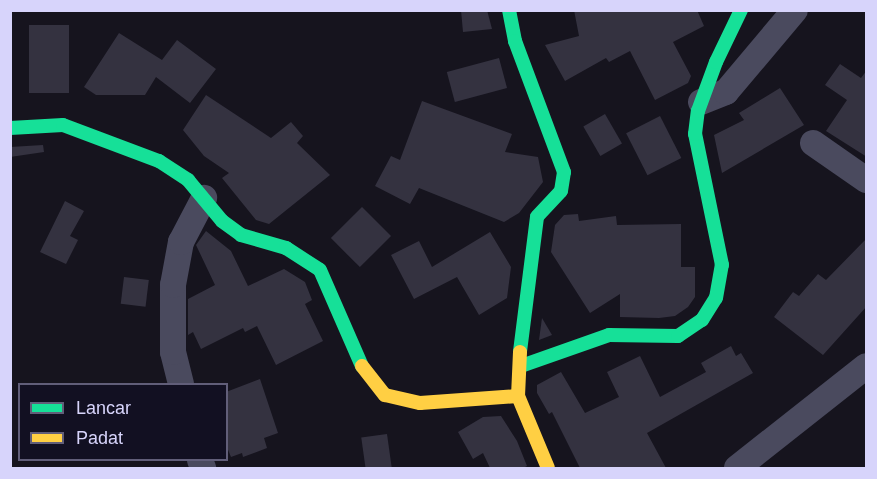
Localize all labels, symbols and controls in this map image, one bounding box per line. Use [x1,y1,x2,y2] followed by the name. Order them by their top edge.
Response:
[18,383,228,461] legend
[76,398,131,418] text: Lancar
[76,428,123,448] text: Padat

